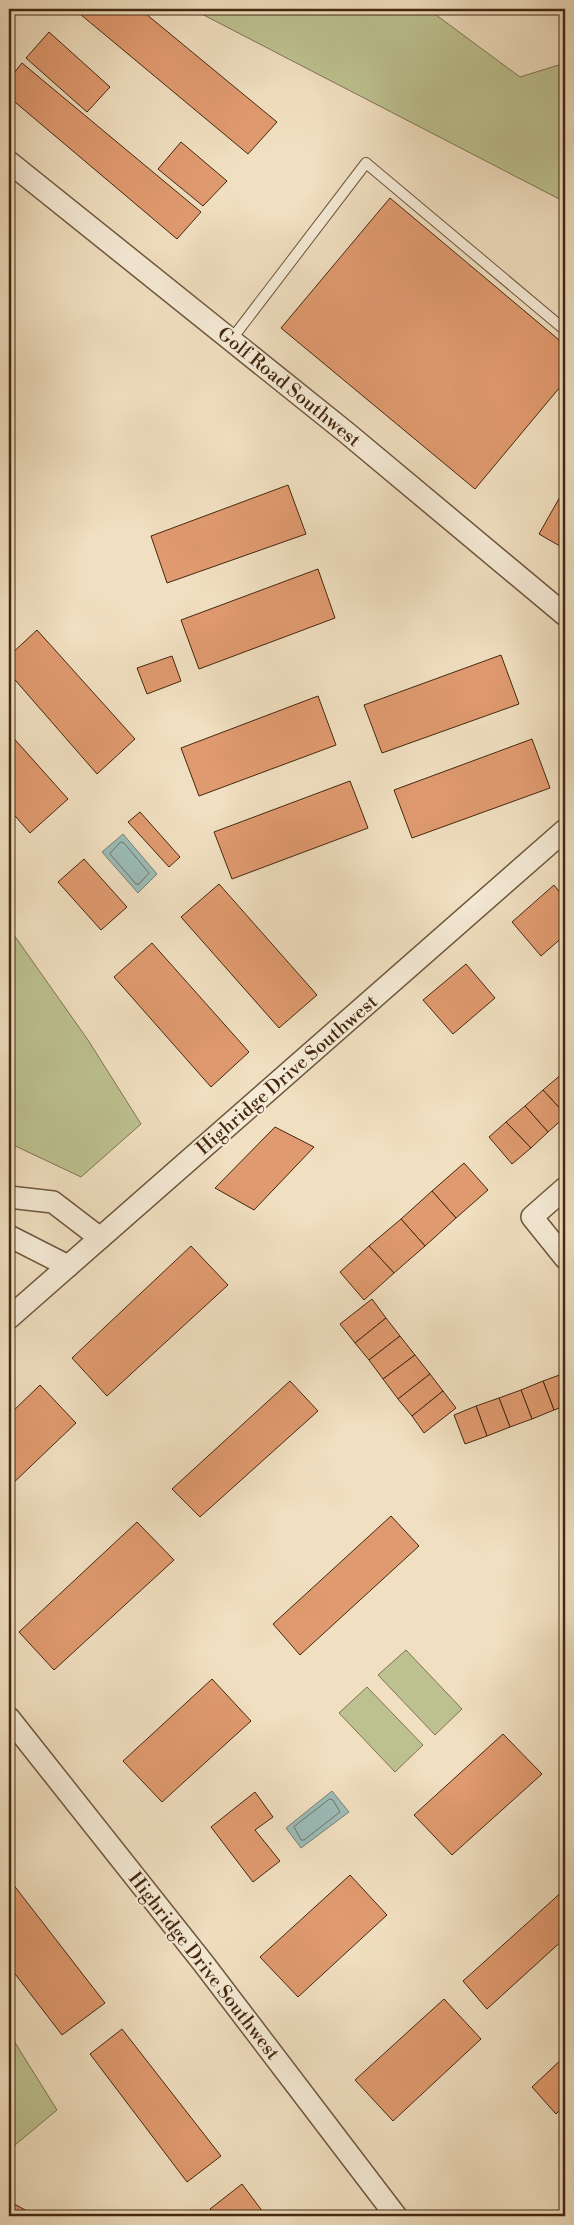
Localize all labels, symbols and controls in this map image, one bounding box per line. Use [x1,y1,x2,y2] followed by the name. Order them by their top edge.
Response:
[212,322,366,452] street label: Golf Road Southwest
[192,990,383,1160] street label: Highridge Drive Southwest
[123,1867,285,2065] street label: Highridge Drive Southwest

